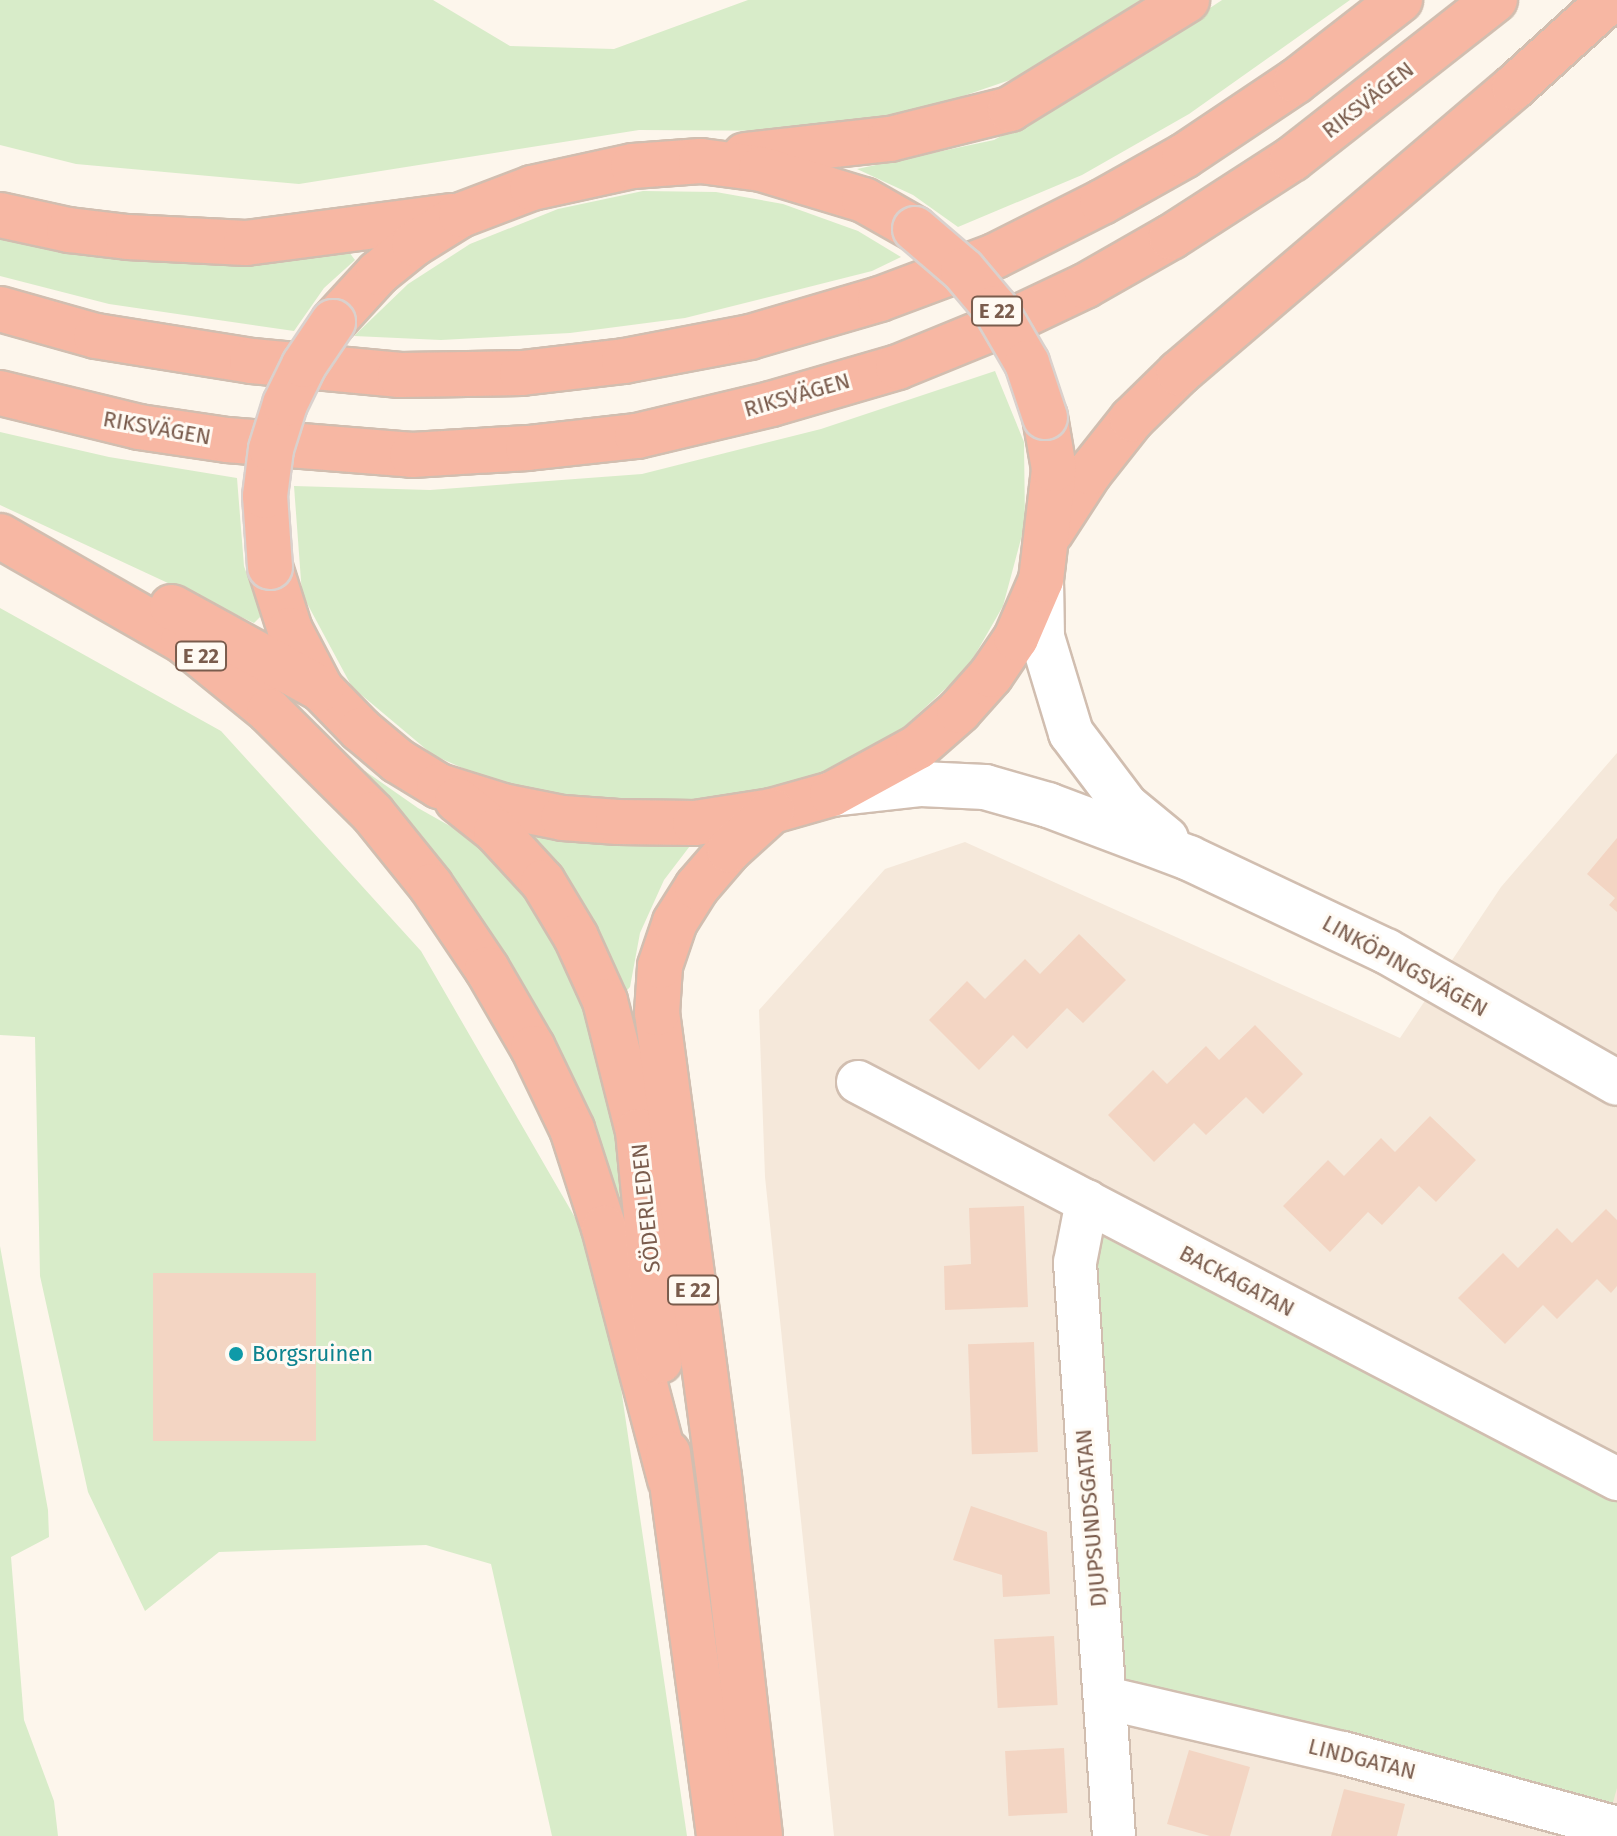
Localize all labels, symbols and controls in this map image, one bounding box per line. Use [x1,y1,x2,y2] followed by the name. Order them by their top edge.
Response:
[1317,56,1419,144] street label: RIKSVÄGEN
[971,295,1023,327] road number: E 22
[741,367,853,423] street label: RIKSVÄGEN
[101,406,213,450] street label: RIKSVÄGEN
[175,640,227,672] road number: E 22
[1318,910,1492,1022] street label: LINKÖPINGSVÄGEN
[626,1142,666,1274] street label: SÖDERLEDEN
[1175,1240,1299,1322] street label: BACKAGATAN
[667,1274,719,1306] road number: E 22
[252,1341,373,1367] place label: Borgsruinen
[227,1345,245,1363] marker: Borgsruinen
[1070,1428,1112,1608] street label: DJUPSUNDSGATAN
[1305,1733,1419,1785] street label: LINDGATAN

